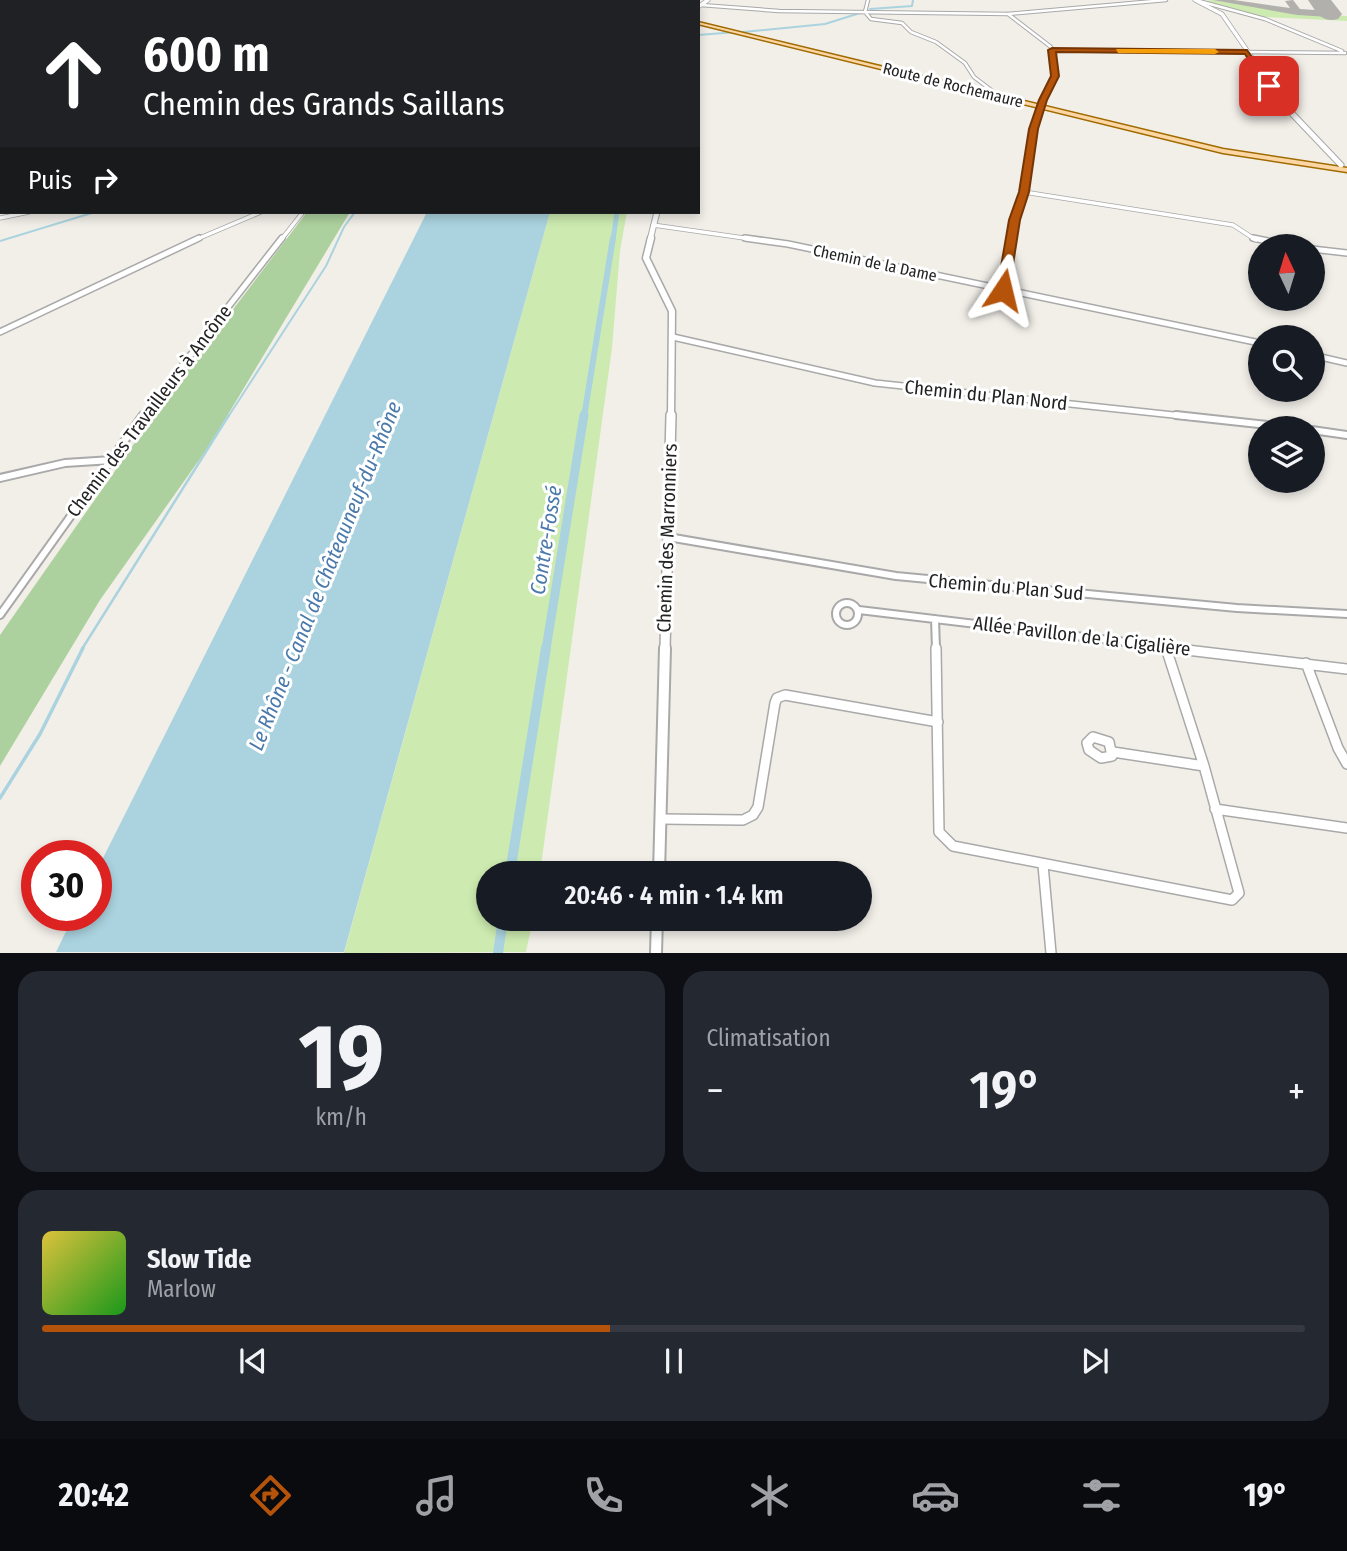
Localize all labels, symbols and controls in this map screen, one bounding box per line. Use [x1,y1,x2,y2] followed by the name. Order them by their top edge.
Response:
[143,25,270,84] text: 600 m
[28,28,119,119] icon: ahead
[1239,56,1299,116] pin
[881,58,1025,112] street label: Route de Rochemaure
[1250,67,1288,105] icon: arrive
[143,85,505,123] text: Chemin des Grands Saillans
[86,161,124,199] icon: right
[28,165,72,196] text: Puis
[1248,234,1325,312] north arrow
[1248,234,1325,493] map controls
[811,241,939,285] street label: Chemin de la Dame
[966,253,1040,327] position arrow
[62,300,236,522] street label: Chemin des Travailleurs à Ancône
[1248,325,1325,402] button: search
[903,375,1069,415] street label: Chemin du Plan Nord
[243,398,407,754] water label: Le Rhône - Canal de Châteauneuf-du-Rhône
[1248,416,1325,493] button: layers
[652,443,682,633] street label: Chemin des Marronniers
[525,484,567,596] water label: Contre-Fossé
[928,569,1084,605] street label: Chemin du Plan Sud
[972,611,1192,661] street label: Allée Pavillon de la Cigalière
[21,840,112,931] speed limit sign: 30
[564,880,784,911] text: 20:46 · 4 min · 1.4 km
[298,1003,384,1112] text: 19
[707,1024,831,1052] text: Climatisation
[969,1059,1042,1122] text: 19°
[707,1068,724,1114] text: −
[1288,1068,1305,1114] text: +
[316,1103,367,1131] text: km/h
[147,1244,251,1275] text: Slow Tide
[147,1275,216,1303] text: Marlow
[234,1342,272,1380] icon: previous
[655,1342,693,1380] icon: pause
[1076,1342,1114,1380] icon: next
[246,1471,295,1520] icon: directions
[412,1471,461,1520] icon: music
[579,1471,628,1520] icon: phone
[745,1471,794,1520] icon: climate
[911,1471,960,1520] icon: car
[1077,1471,1126,1520] icon: filters
[59,1476,129,1514] text: 20:42
[1243,1476,1288,1514] text: 19°

